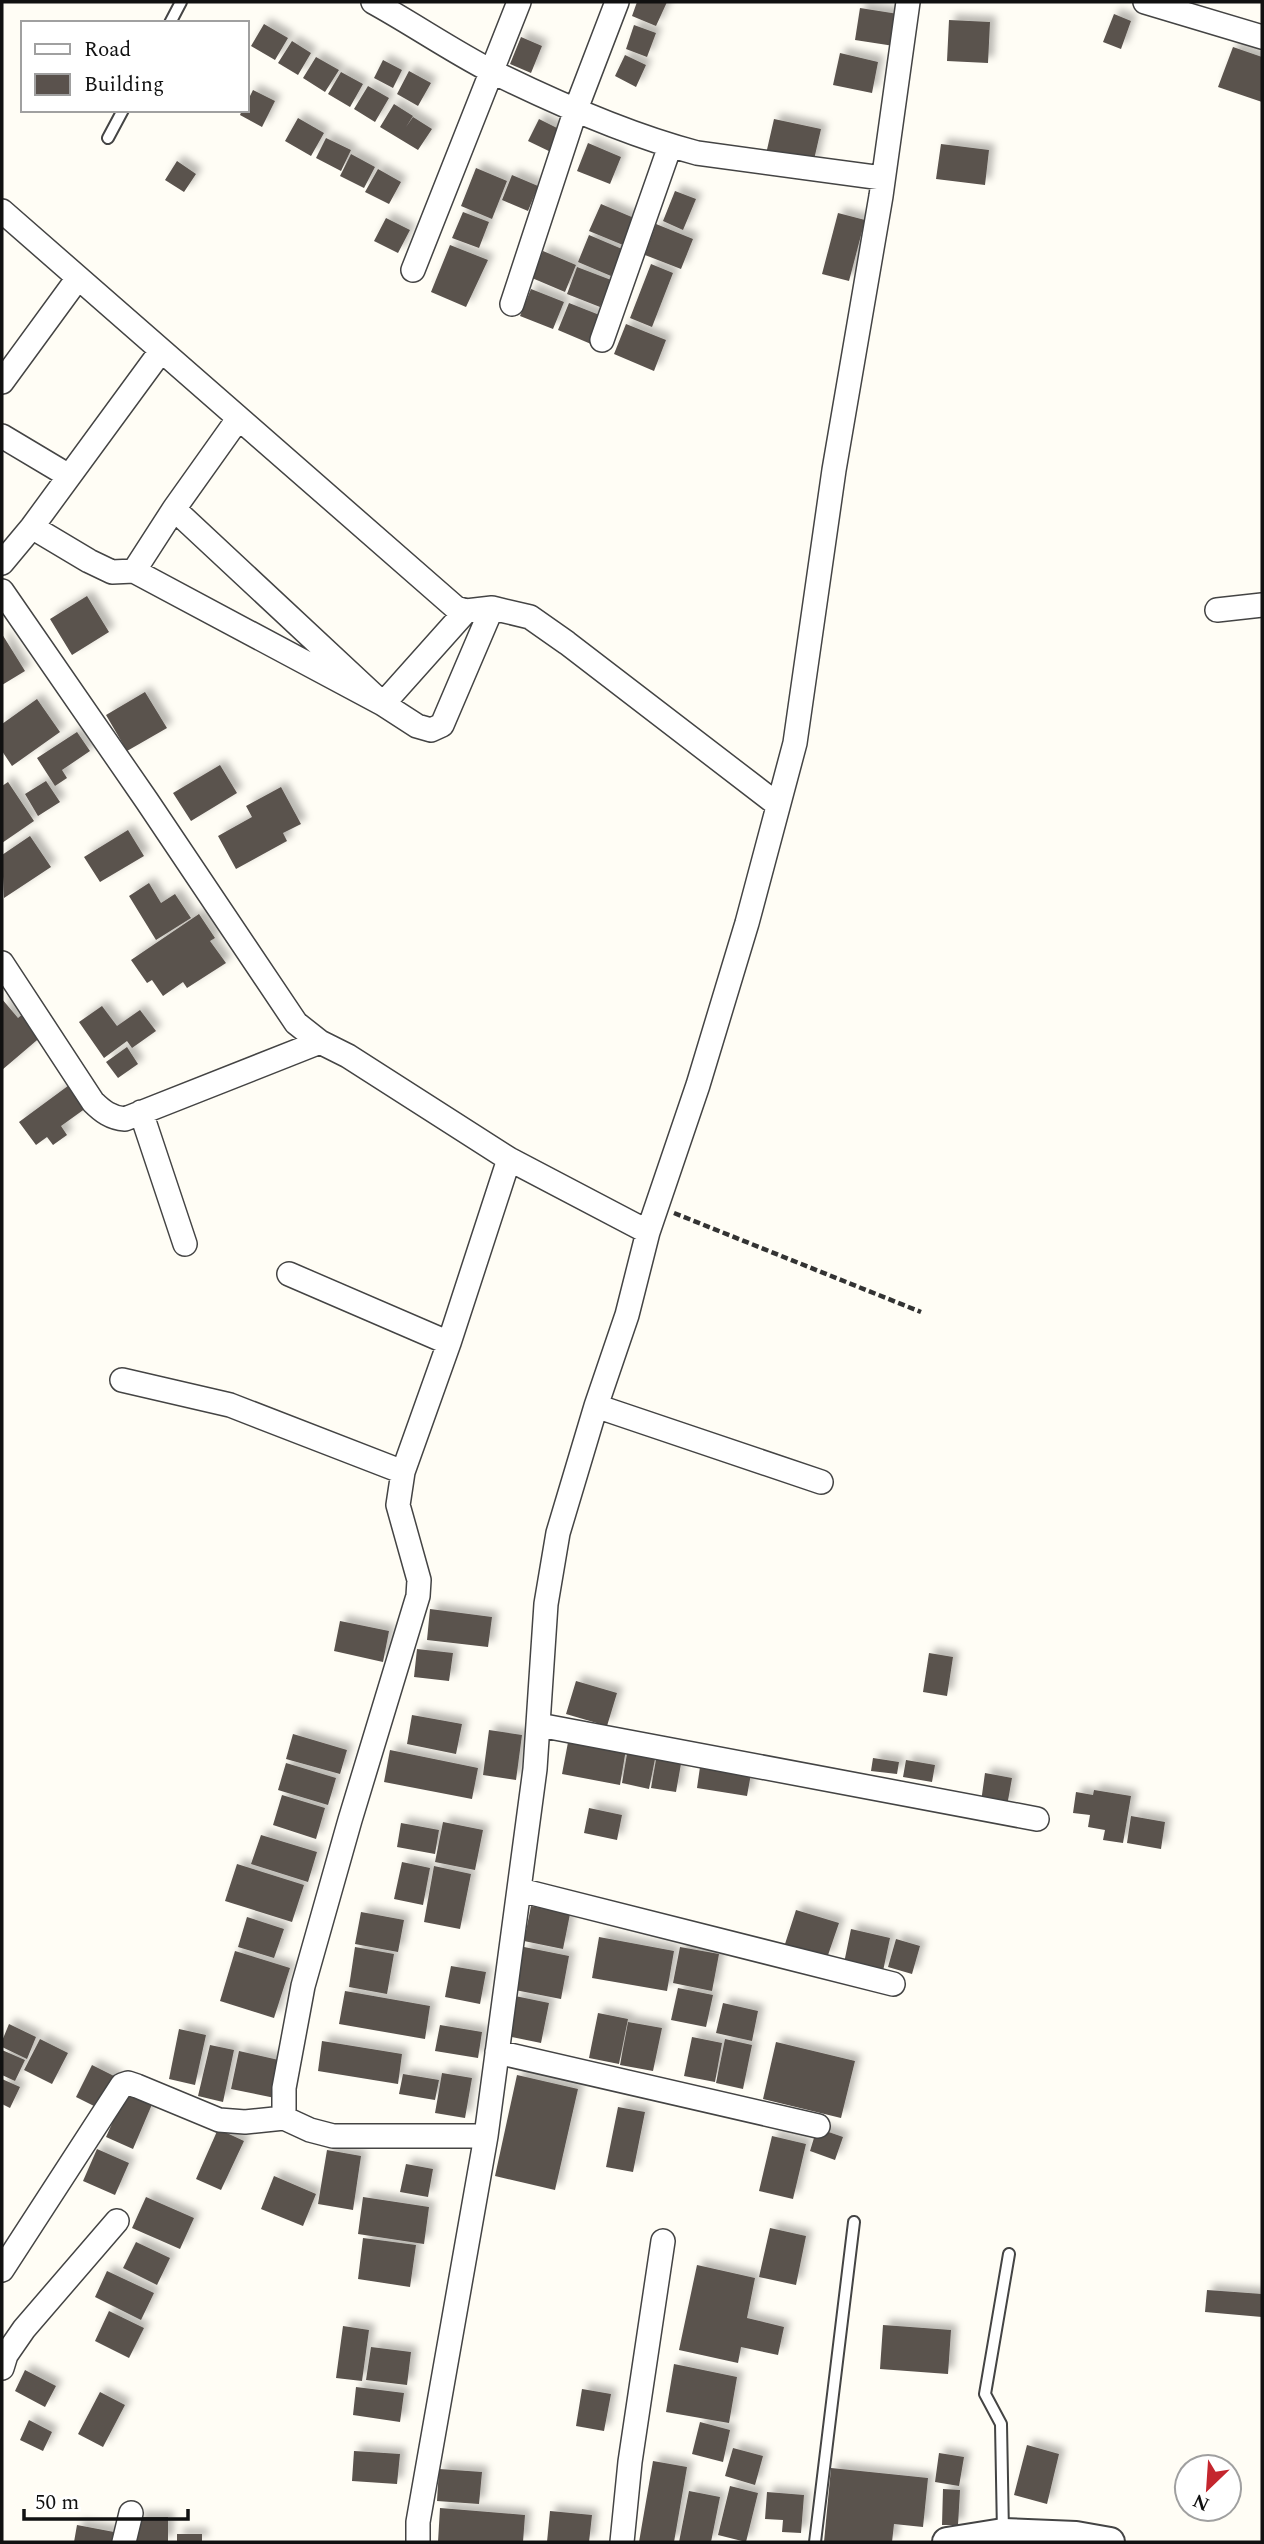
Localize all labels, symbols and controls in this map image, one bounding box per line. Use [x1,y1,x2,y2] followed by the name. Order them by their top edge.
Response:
[21,21,248,112] legend
[84,34,131,66] text: Road
[84,69,164,101] text: Building
[1173,2453,1243,2523] north arrow
[24,2478,189,2522] scale bar
[1188,2486,1215,2518] text: N
[35,2487,79,2519] text: 50 m

